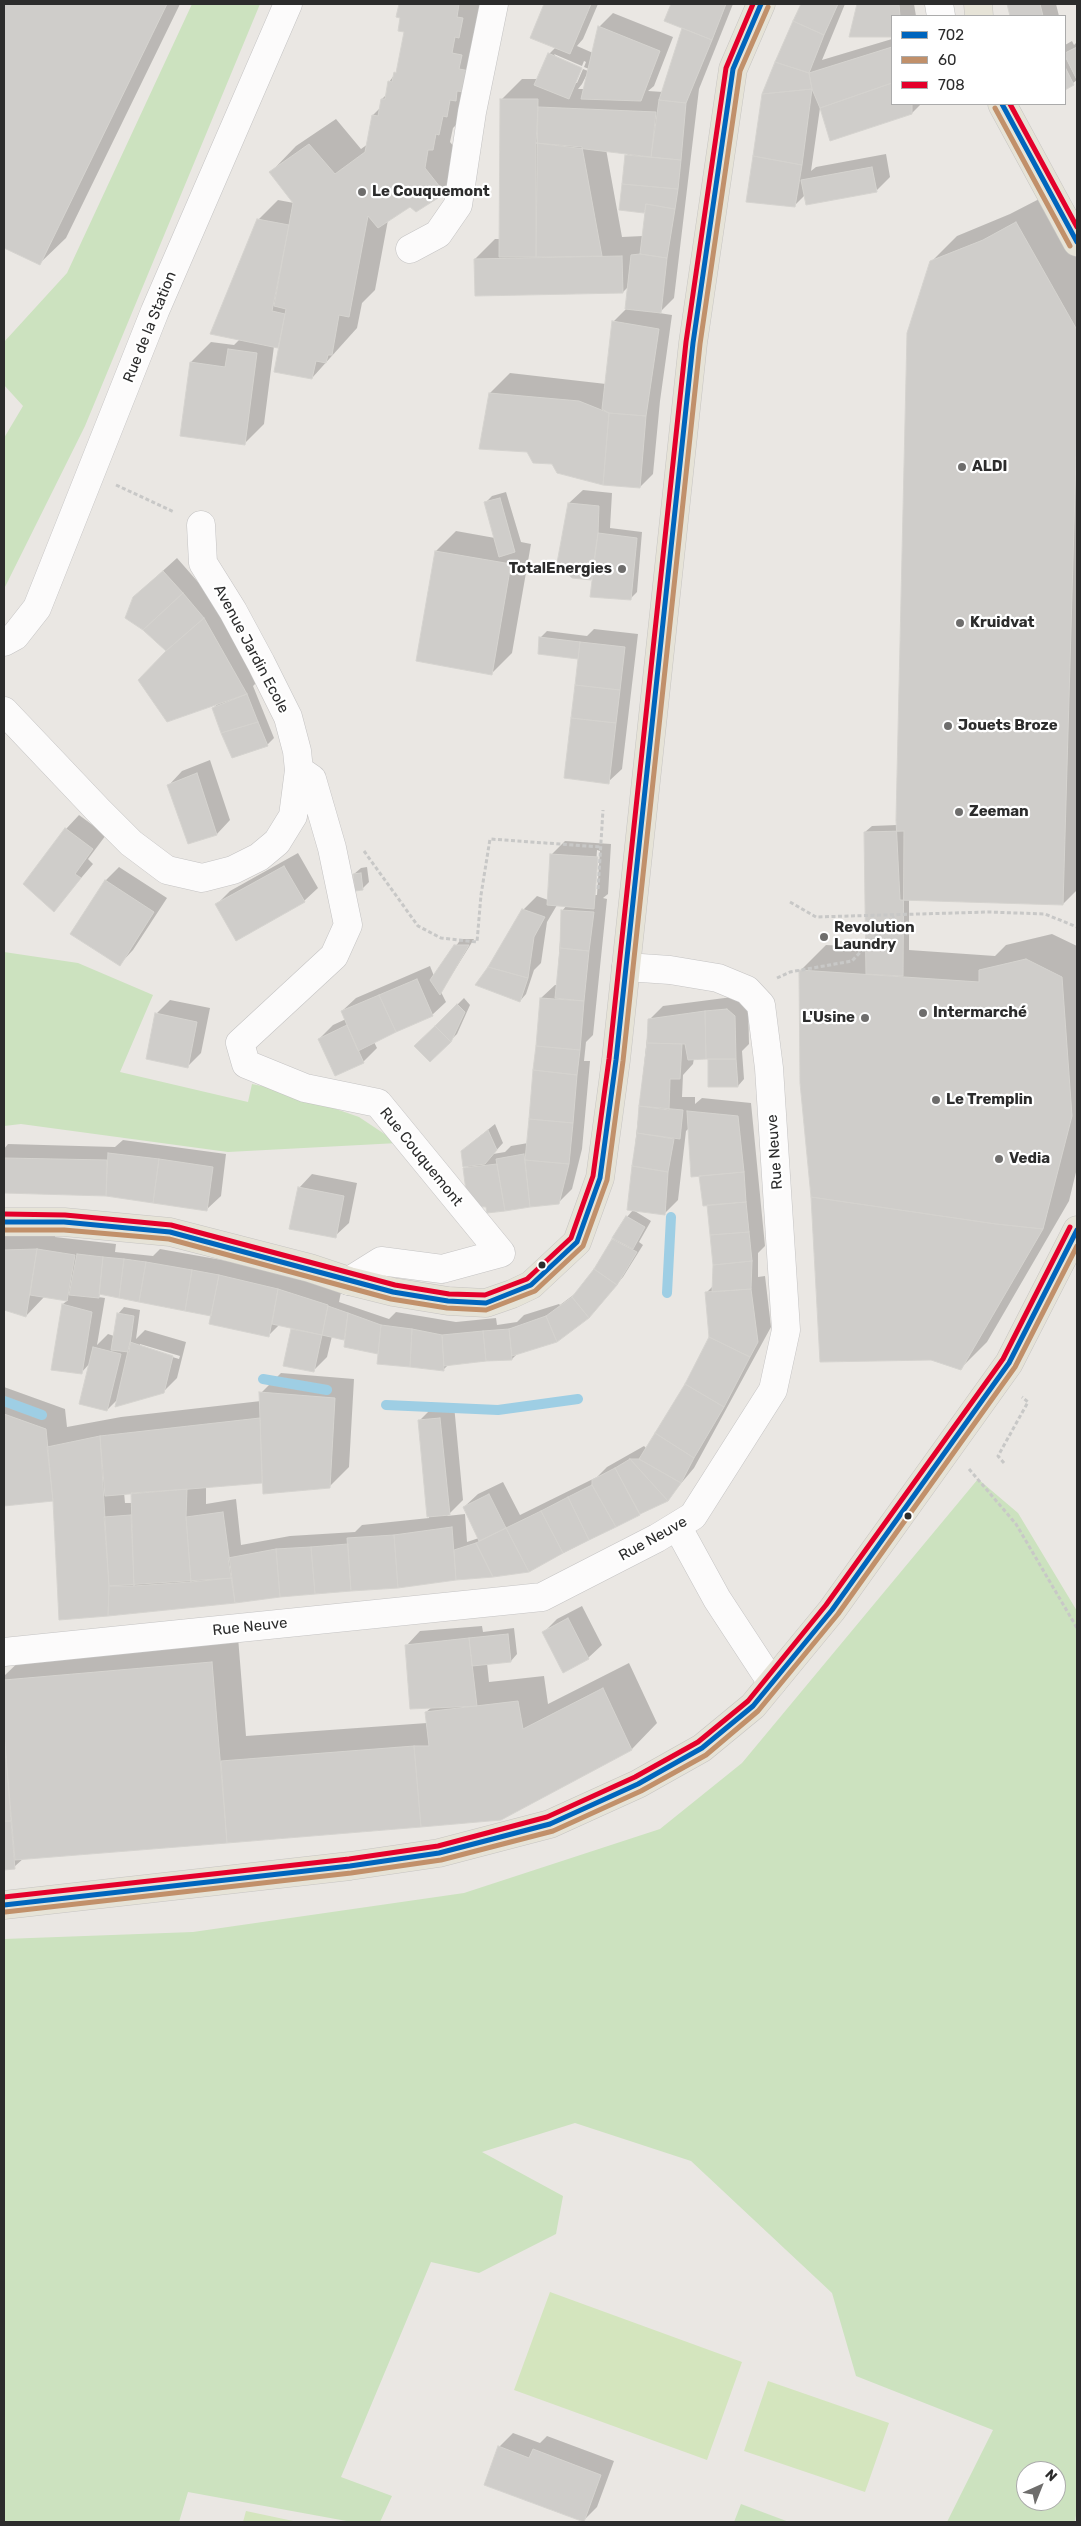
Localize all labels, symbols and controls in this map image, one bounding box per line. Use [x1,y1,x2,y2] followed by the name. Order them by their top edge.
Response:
[891,15,1066,105] legend
[938,26,964,44] text: 702
[938,51,957,69] text: 60
[938,76,965,94] text: 708
[372,183,490,201] place label: Le Couquemont
[356,186,368,198] marker: Le Couquemont
[120,269,180,385] street label: Rue de la Station
[972,458,1007,476] place label: ALDI
[956,461,968,473] marker: ALDI
[509,560,612,578] place label: TotalEnergies
[616,563,628,575] marker: TotalEnergies
[210,582,292,716] street label: Avenue Jardin Ecole
[970,614,1034,632] place label: Kruidvat
[954,617,966,629] marker: Kruidvat
[958,717,1058,735] place label: Jouets Broze
[942,720,954,732] marker: Jouets Broze
[969,803,1029,821] place label: Zeeman
[953,806,965,818] marker: Zeeman
[834,919,915,954] place label: Revolution Laundry
[818,931,830,943] marker: Revolution Laundry
[933,1004,1027,1022] place label: Intermarché
[917,1007,929,1019] marker: Intermarché
[802,1009,855,1027] place label: L'Usine
[859,1012,871,1024] marker: L'Usine
[946,1091,1033,1109] place label: Le Tremplin
[930,1094,942,1106] marker: Le Tremplin
[376,1104,466,1210] street label: Rue Couquemont
[763,1114,787,1190] street label: Rue Neuve
[1009,1150,1050,1168] place label: Vedia
[993,1153,1005,1165] marker: Vedia
[537,1260,547,1270] unlabelled marker
[903,1511,913,1521] unlabelled marker
[616,1513,690,1565] street label: Rue Neuve
[212,1614,288,1640] street label: Rue Neuve
[1016,2461,1066,2511] north arrow
[1042,2466,1061,2485] text: N

